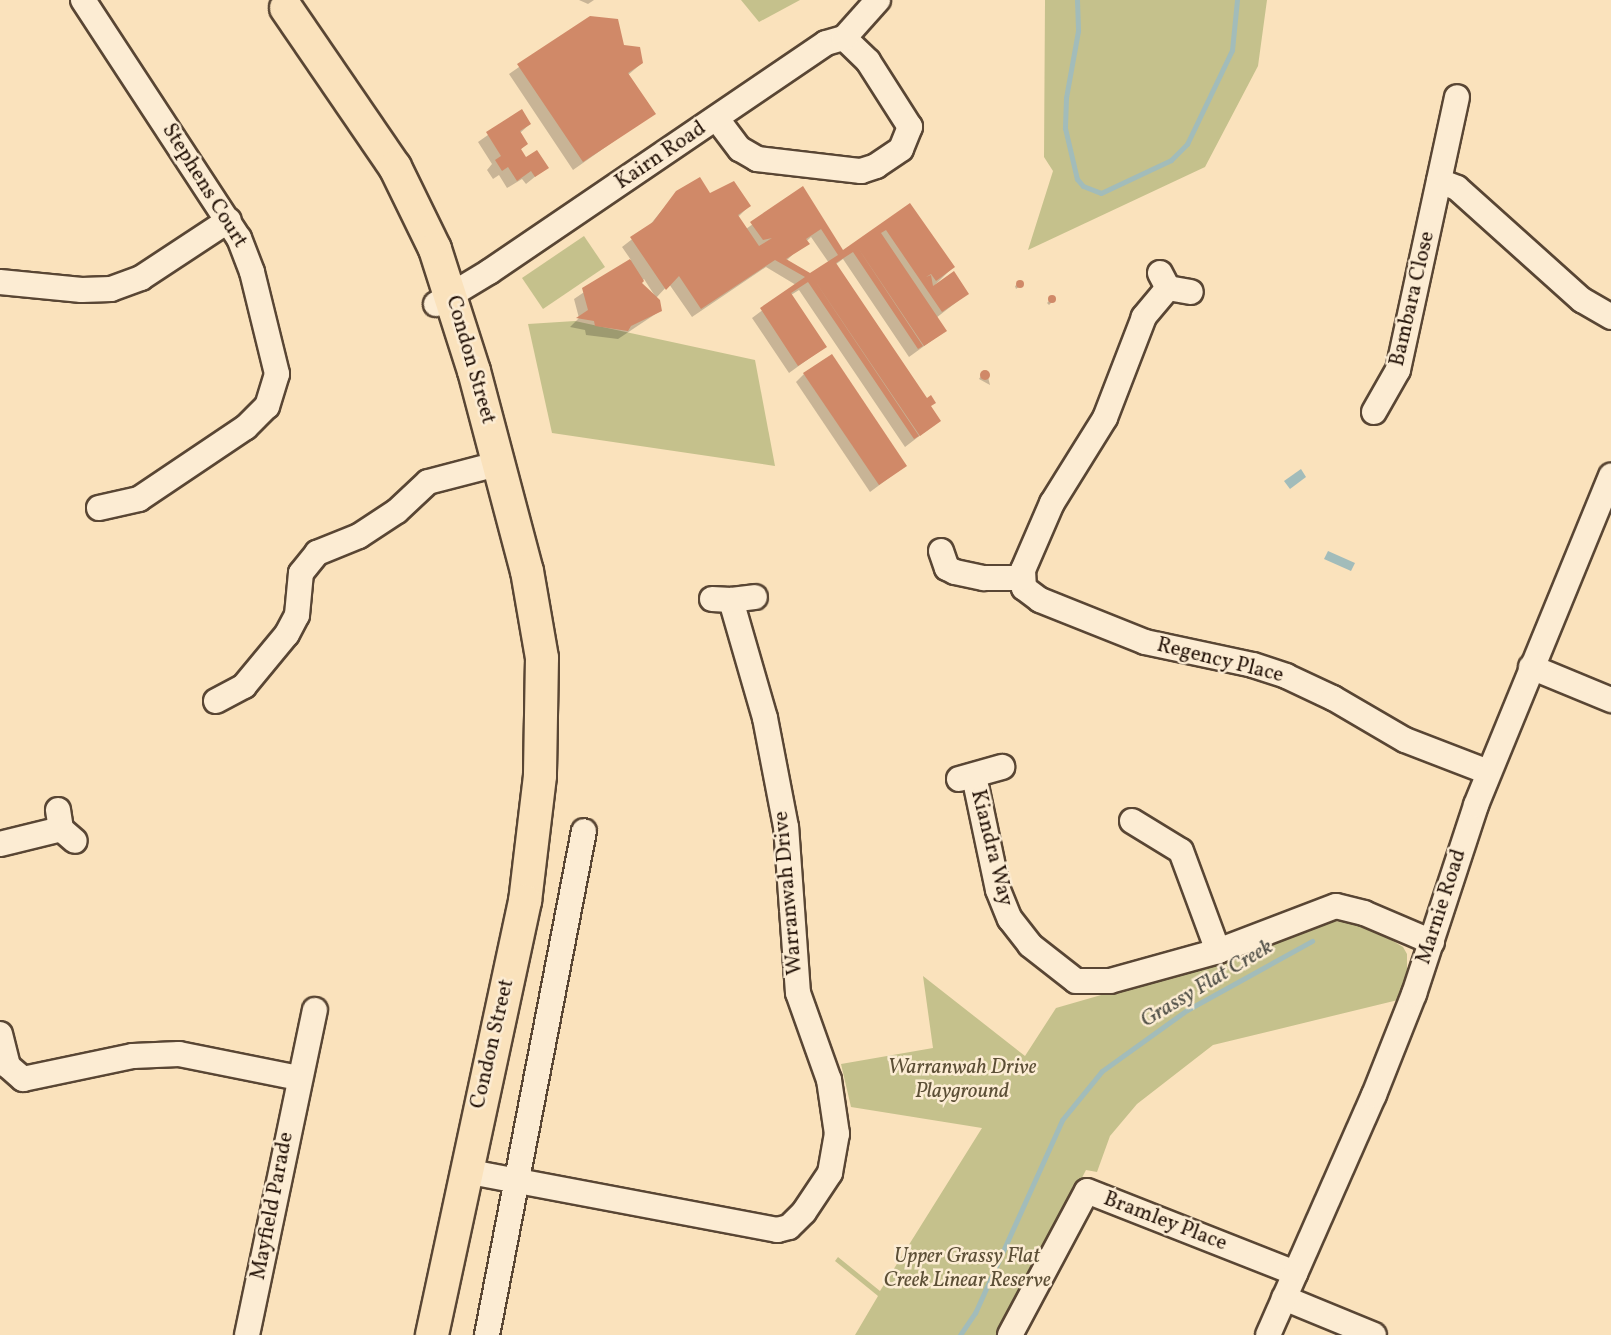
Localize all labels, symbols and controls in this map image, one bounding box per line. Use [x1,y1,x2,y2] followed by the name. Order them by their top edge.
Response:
[611,116,711,196] street label: Kairn Road
[156,119,252,253] street label: Stephens Court
[1385,229,1441,369] street label: Bambara Close
[440,293,500,427] street label: Condon Street
[1154,633,1286,689] street label: Regency Place
[964,787,1018,909] street label: Kiandra Way
[769,810,809,976] street label: Warranwah Drive
[1412,846,1472,968] street label: Marnie Road
[1136,934,1278,1034] water label: Grassy Flat Creek
[466,977,520,1111] street label: Condon Street
[888,1055,1036,1105] park label: Warranwah Drive Playground
[246,1130,300,1282] street label: Mayfield Parade
[1099,1187,1231,1257] street label: Bramley Place
[883,1244,1051,1294] park label: Upper Grassy Flat Creek Linear Reserve

